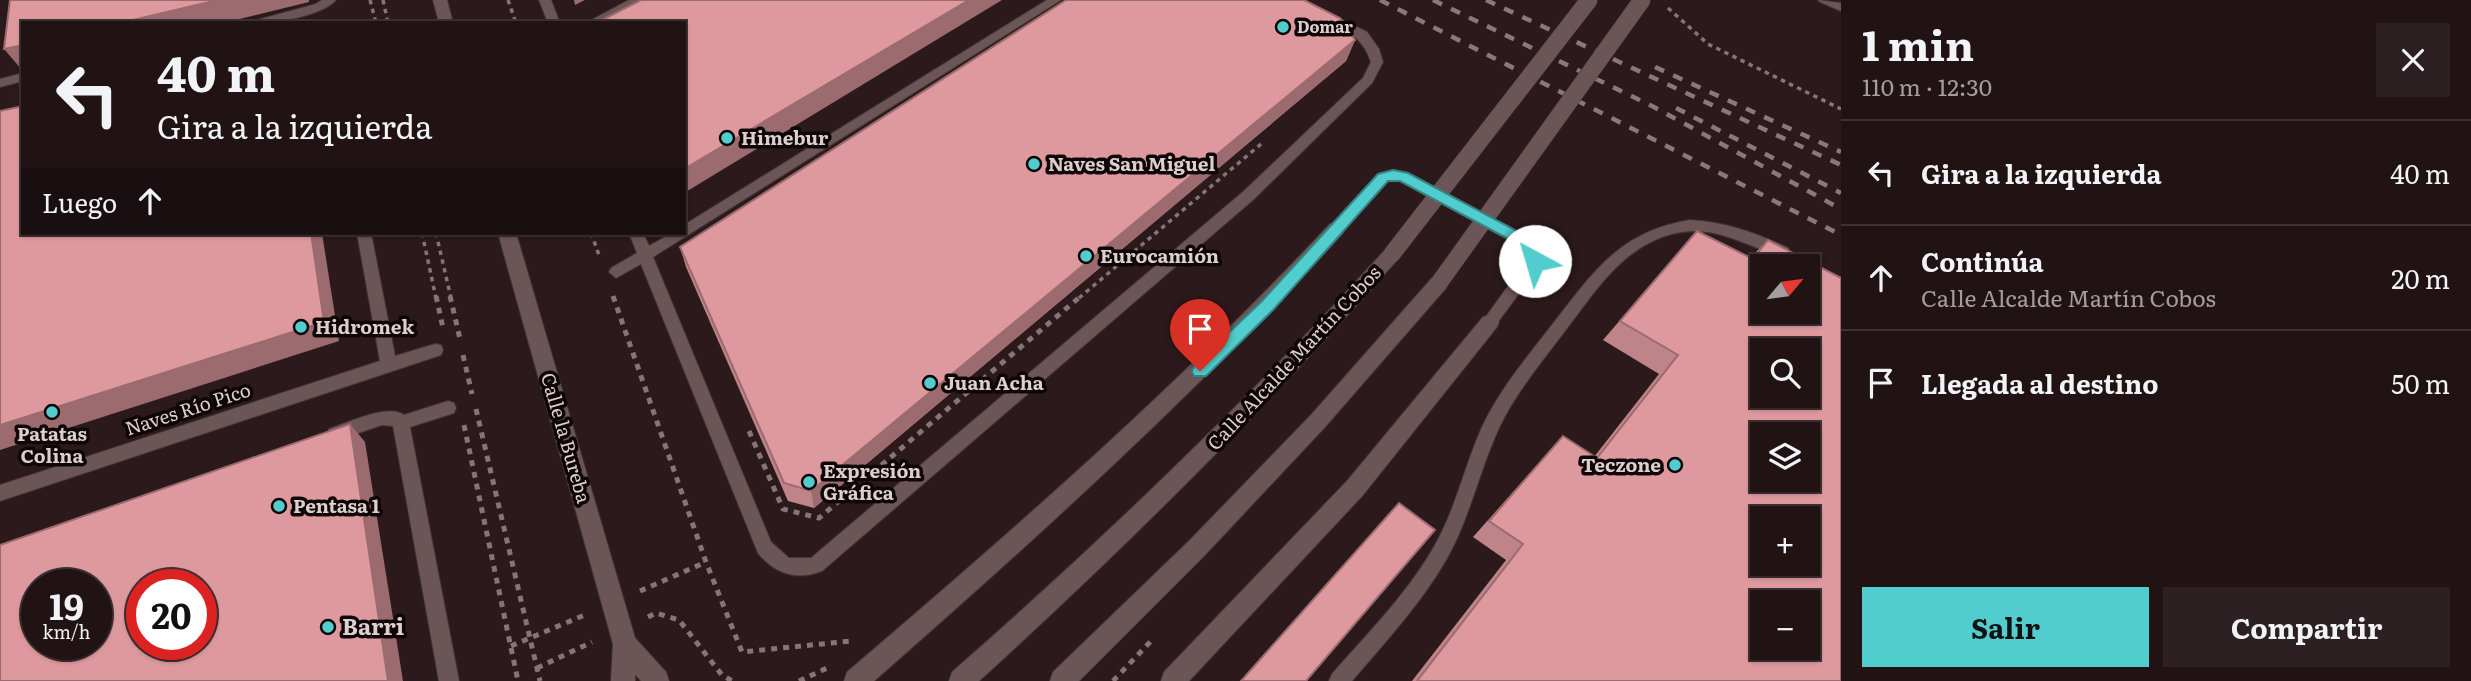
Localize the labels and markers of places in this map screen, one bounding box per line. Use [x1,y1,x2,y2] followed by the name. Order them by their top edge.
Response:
[1297,14,1353,38] place label: Domar
[1275,19,1291,35] marker: Domar
[741,123,829,151] place label: Himebur
[719,130,735,146] marker: Himebur
[1048,149,1215,177] place label: Naves San Miguel
[1026,156,1042,172] marker: Naves San Miguel
[1100,241,1219,269] place label: Eurocamión
[1078,248,1094,264] marker: Eurocamión
[1170,299,1230,371] pin
[315,312,414,340] place label: Hidromek
[293,319,309,335] marker: Hidromek
[944,368,1044,396] place label: Juan Acha
[922,375,938,391] marker: Juan Acha
[44,404,60,420] marker: Patatas Colina
[17,419,87,469] place label: Patatas Colina
[1581,450,1661,478] place label: Teczone
[823,456,921,506] place label: Expresión Gráfica
[1667,457,1683,473] marker: Teczone
[801,474,817,490] marker: Expresión Gráfica
[293,491,380,519] place label: Pentasa 1
[271,498,287,514] marker: Pentasa 1
[342,608,404,642] place label: Barri
[320,619,336,635] marker: Barri

